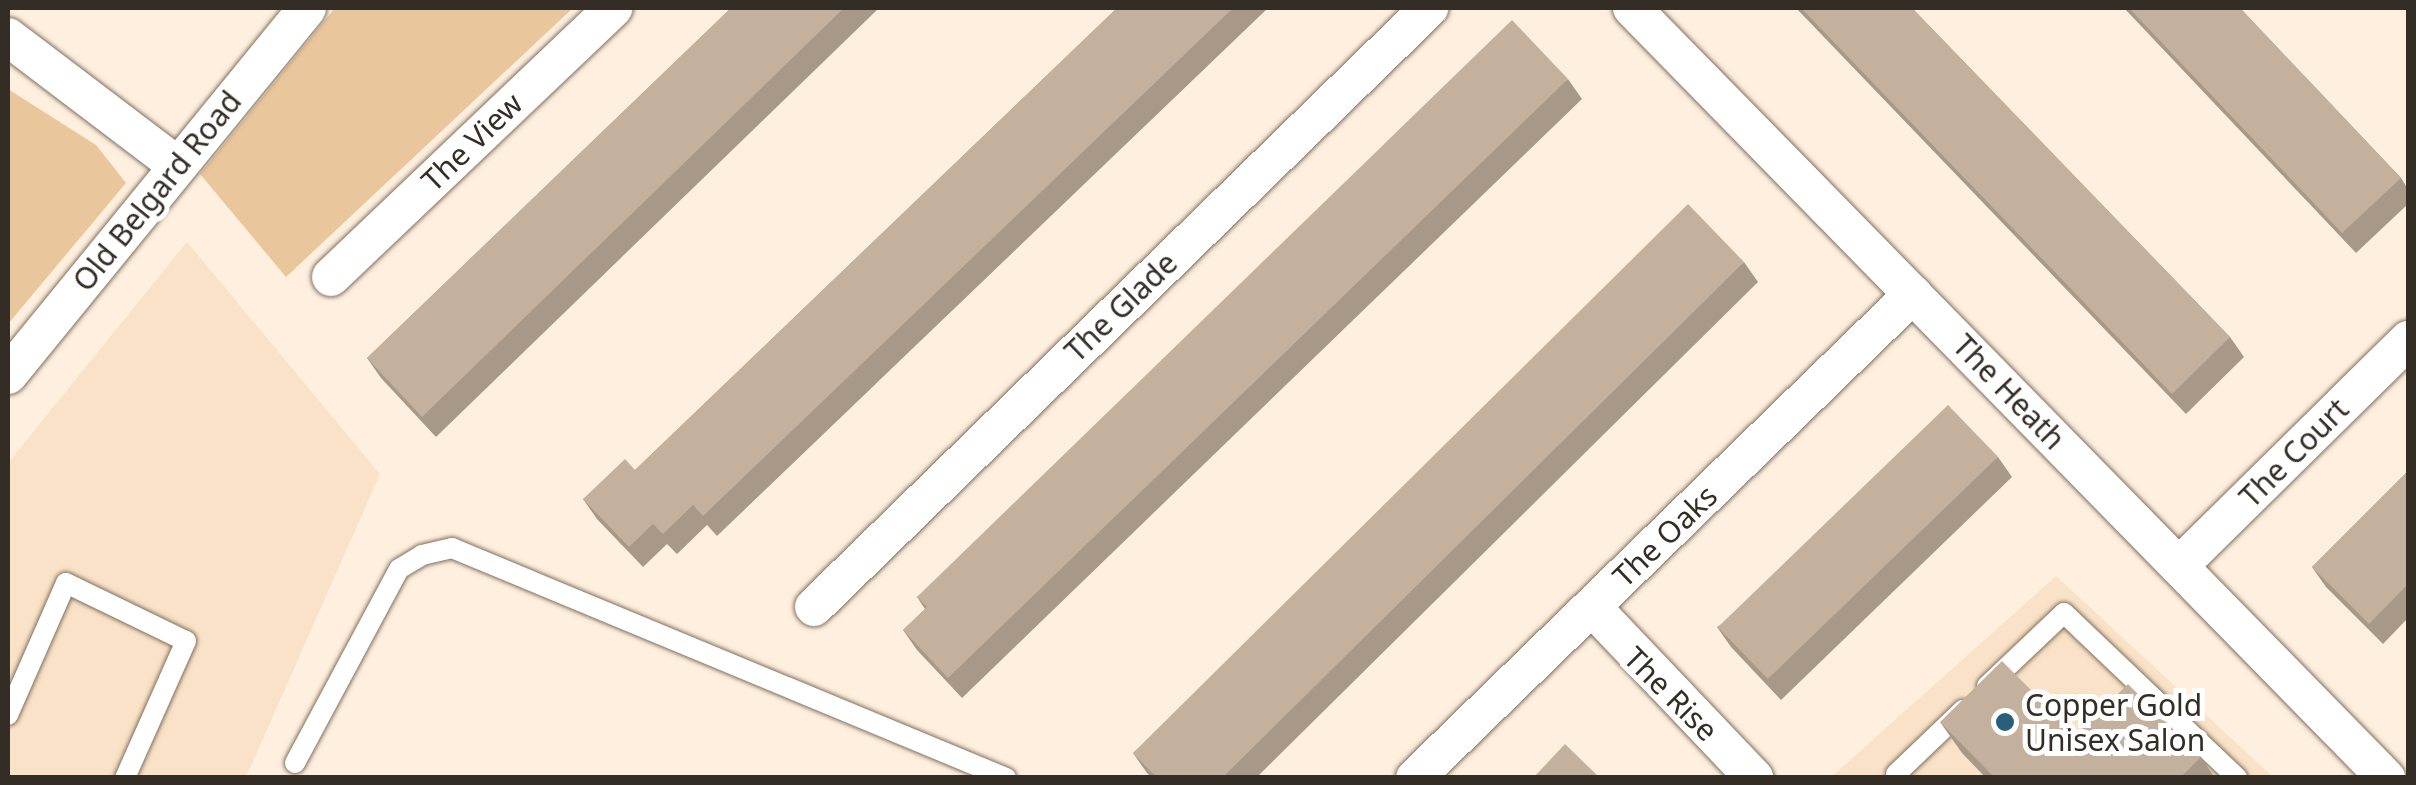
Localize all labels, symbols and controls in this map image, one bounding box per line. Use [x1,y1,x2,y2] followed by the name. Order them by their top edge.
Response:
[65,84,249,298] street label: Old Belgard Road
[414,85,530,199] street label: The View
[1058,245,1184,369] street label: The Glade
[1946,327,2072,457] street label: The Heath
[2232,391,2356,515] street label: The Court
[1606,478,1724,594] street label: The Oaks
[1617,640,1725,748] street label: The Rise
[2025,687,2205,758] place label: Copper Gold Unisex Salon
[1994,711,2016,733] marker: Copper Gold Unisex Salon

